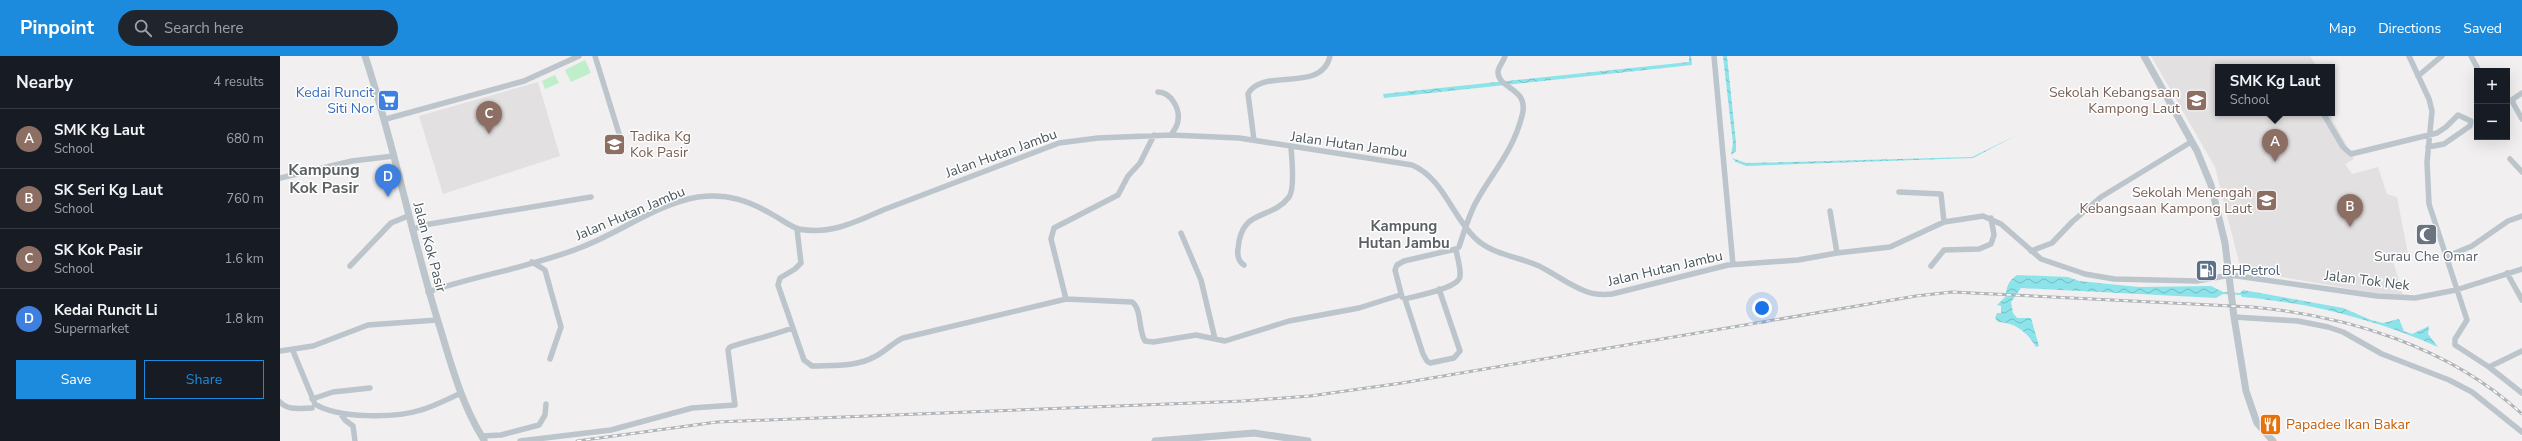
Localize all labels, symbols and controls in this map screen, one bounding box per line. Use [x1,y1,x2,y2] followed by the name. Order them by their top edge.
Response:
[118,10,398,46] search box
[20,15,94,41] text: Pinpoint
[132,17,154,39] icon: search
[164,18,243,38] text: Search here
[2329,19,2356,38] text: Map
[2378,19,2441,38] text: Directions
[2463,19,2502,38] text: Saved
[2215,64,2335,116] popup
[2474,68,2510,140] map controls
[2474,68,2510,104] button: +
[16,71,73,94] text: Nearby
[2230,71,2320,91] text: SMK Kg Laut
[213,73,264,91] text: 4 results
[296,83,374,118] place label: Kedai Runcit Siti Nor
[2049,83,2180,118] place label: Sekolah Kebangsaan Kampong Laut
[376,87,402,113] supermarket icon: Kedai Runcit Siti Nor
[2183,87,2209,113] school or university icon: Sekolah Kebangsaan Kampong Laut
[2230,91,2269,109] text: School
[476,101,502,134] pin: C
[2474,104,2510,140] button: −
[54,120,144,140] text: SMK Kg Laut
[942,124,1060,183] street label: Jalan Hutan Jambu
[630,127,691,162] place label: Tadika Kg Kok Pasir
[1288,127,1408,162] street label: Jalan Hutan Jambu
[2262,129,2288,162] pin: A
[24,130,34,148] text: A
[226,130,264,148] text: 680 m
[601,131,627,157] school or university icon: Tadika Kg Kok Pasir
[54,140,94,158] text: School
[288,159,360,199] district label: Kampung Kok Pasir
[375,164,401,197] pin: D
[54,180,163,200] text: SK Seri Kg Laut
[572,182,688,246] street label: Jalan Hutan Jambu
[2079,183,2252,218] place label: Sekolah Menengah Kebangsaan Kampong Laut
[2254,187,2280,213] school or university icon: Sekolah Menengah Kebangsaan Kampong Laut
[25,190,33,208] text: B
[226,190,264,208] text: 760 m
[2337,194,2363,227] pin: B
[408,199,451,294] street label: Jalan Kok Pasir
[54,200,94,218] text: School
[1358,216,1450,253] district label: Kampung Hutan Jambu
[2413,221,2439,247] mosque icon: Surau Che Omar
[54,240,143,260] text: SK Kok Pasir
[1605,246,1724,291] street label: Jalan Hutan Jambu
[2374,247,2478,266] place label: Surau Che Omar
[25,250,33,268] text: C
[224,250,264,268] text: 1.6 km
[2194,257,2220,283] fuel station icon: BHPetrol
[54,260,94,278] text: School
[2222,261,2281,280] place label: BHPetrol
[2322,266,2412,295] street label: Jalan Tok Nek
[1752,298,1772,318] your location
[54,300,158,320] text: Kedai Runcit Li
[24,310,34,328] text: D
[224,310,264,328] text: 1.8 km
[54,320,129,338] text: Supermarket
[16,360,136,399] button: Save
[144,360,264,399] button: Share
[2257,411,2283,437] restaurant icon: Papadee Ikan Bakar
[2286,415,2410,434] place label: Papadee Ikan Bakar

